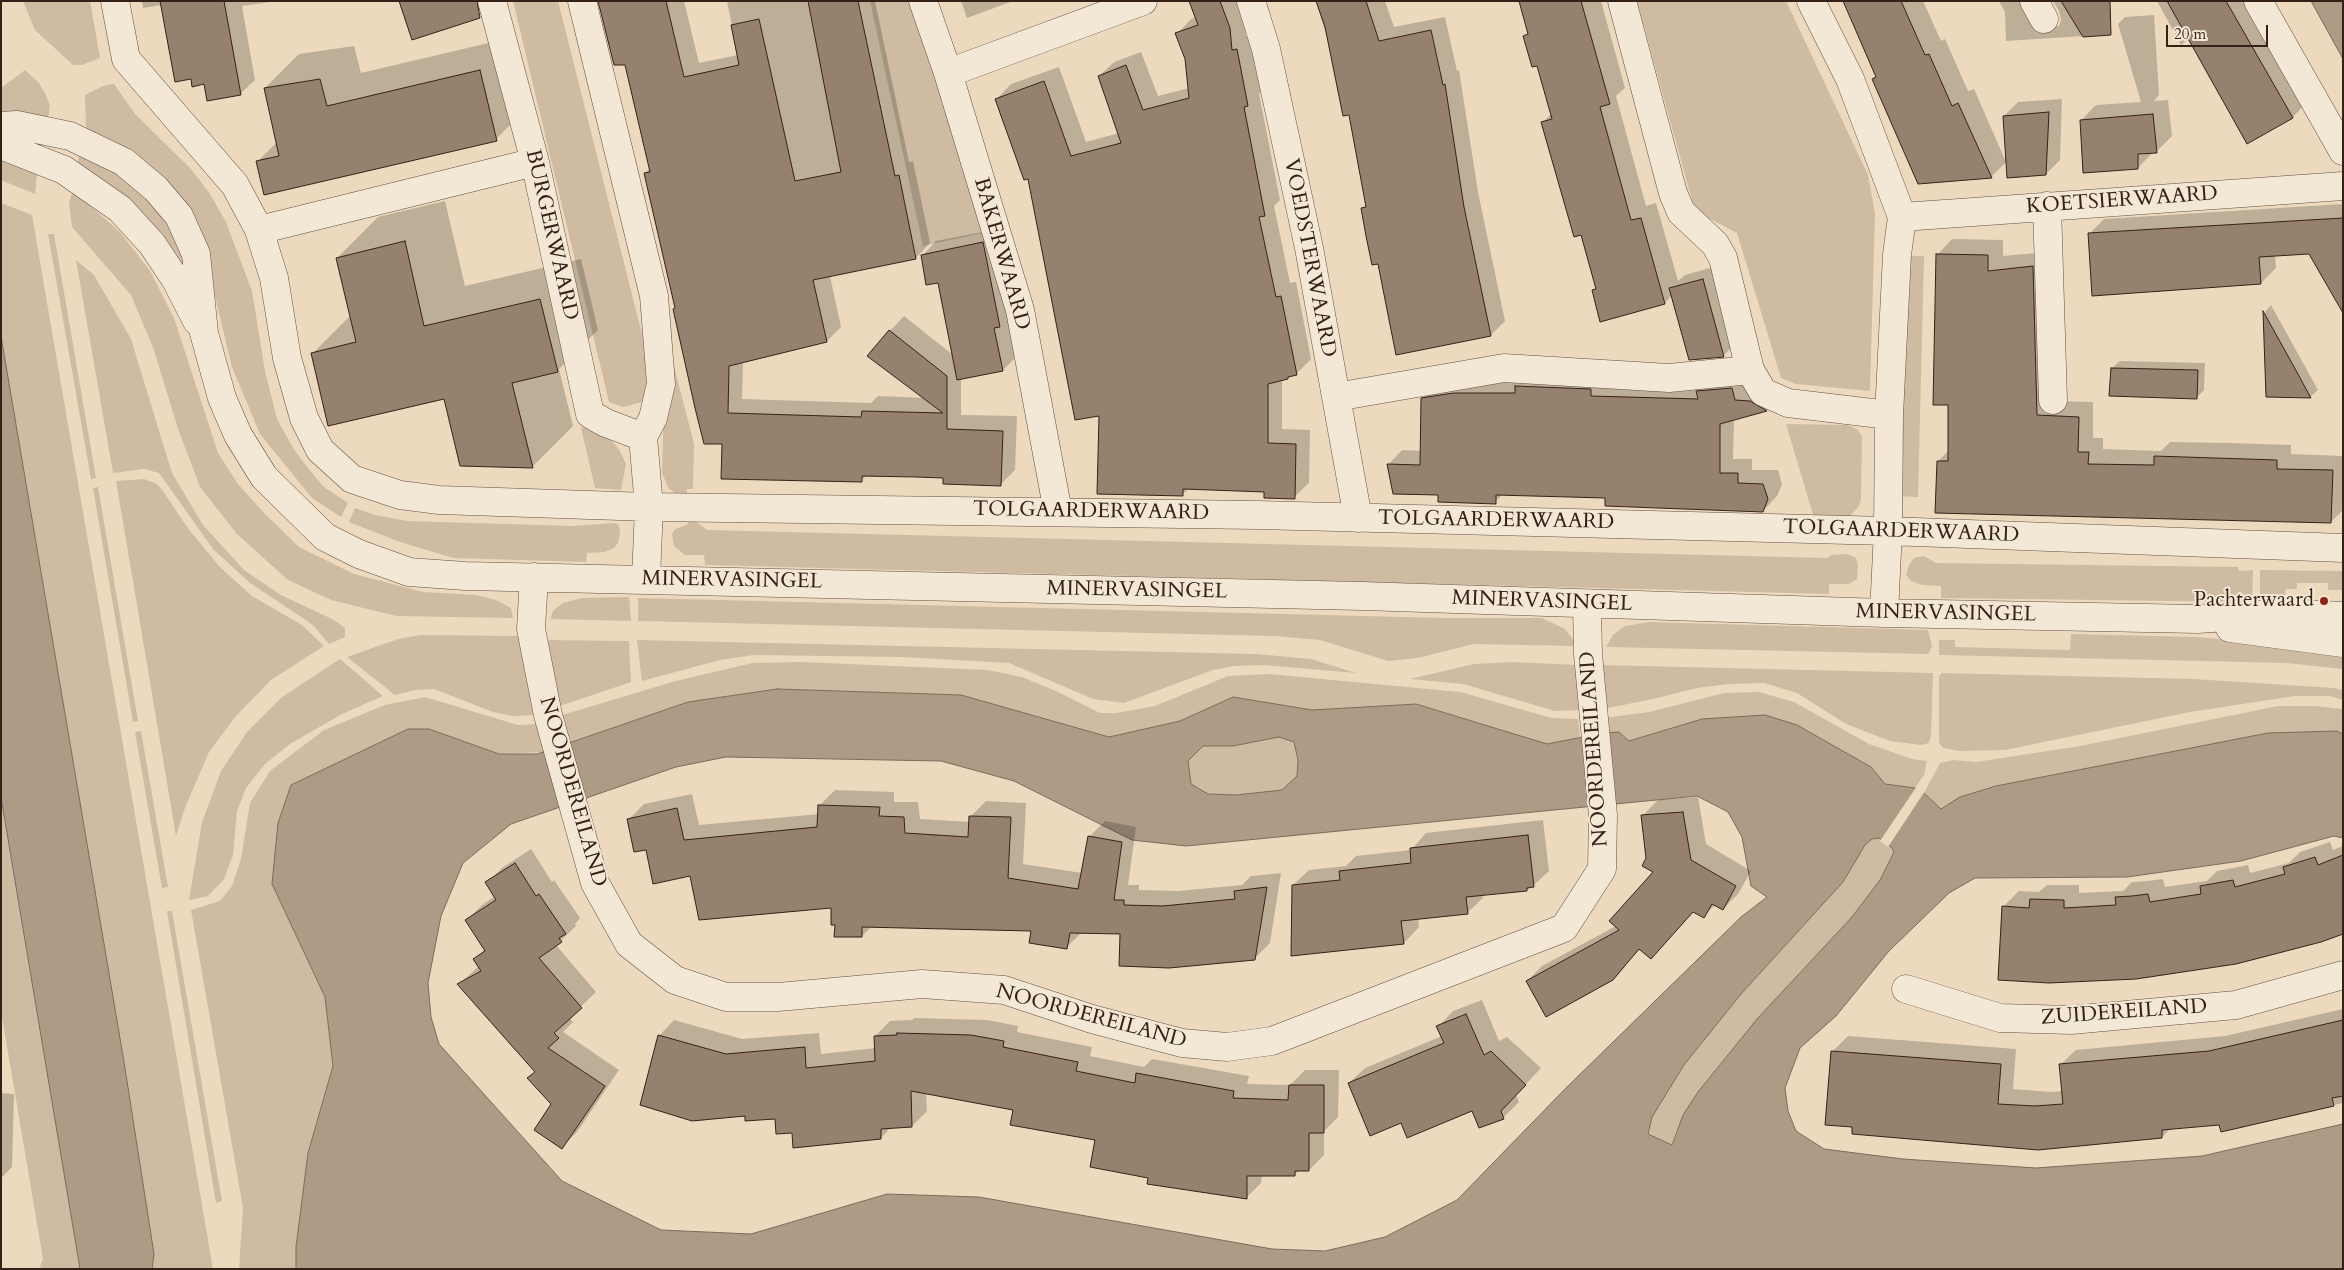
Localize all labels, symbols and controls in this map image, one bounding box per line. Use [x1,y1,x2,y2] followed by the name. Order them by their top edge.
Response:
[2169,15,2272,47] scale bar
[2174,24,2206,44] text: 20 m
[519,147,583,323] street label: BURGERWAARD
[1277,157,1341,359] street label: VOEDSTERWAARD
[967,175,1035,333] street label: BAKERWAARD
[2025,182,2219,220] street label: KOETSIERWAARD
[973,497,1209,527] street label: TOLGAARDERWAARD
[1378,506,1614,536] street label: TOLGAARDERWAARD
[1782,515,2020,549] street label: TOLGAARDERWAARD
[641,567,823,595] street label: MINERVASINGEL
[1046,577,1228,605] street label: MINERVASINGEL
[1451,586,1633,618] street label: MINERVASINGEL
[2194,588,2314,614] place label: Pachterwaard
[2318,595,2330,607] marker: Pachterwaard
[1855,600,2037,628] street label: MINERVASINGEL
[1576,650,1614,848] street label: NOORDEREILAND
[533,694,611,890] street label: NOORDEREILAND
[993,979,1189,1055] street label: NOORDEREILAND
[2040,995,2208,1031] street label: ZUIDEREILAND

